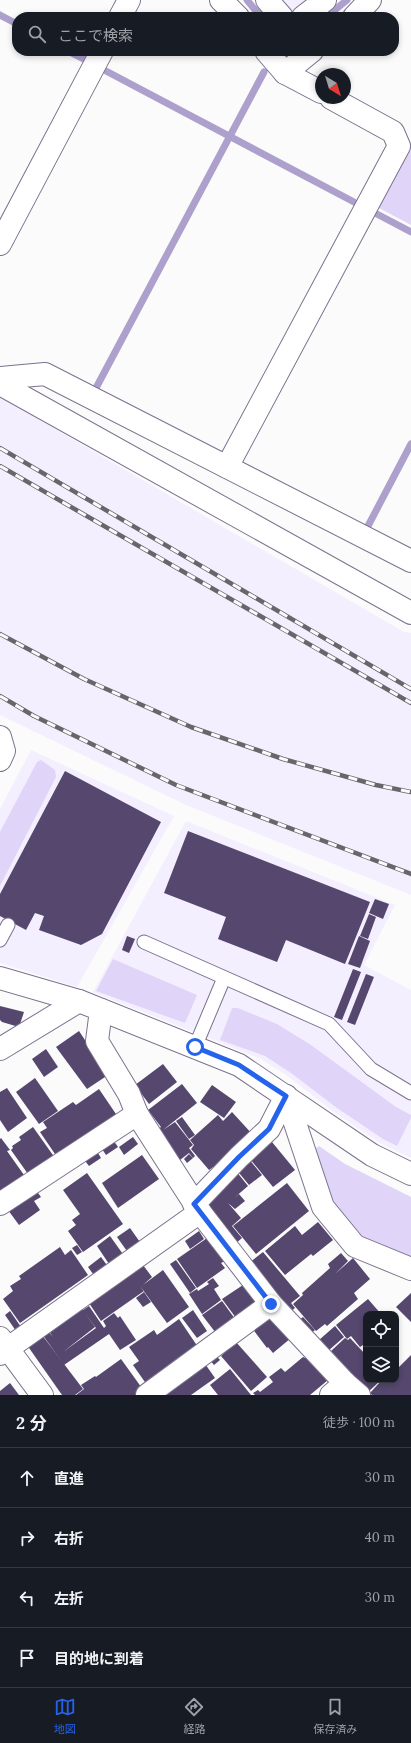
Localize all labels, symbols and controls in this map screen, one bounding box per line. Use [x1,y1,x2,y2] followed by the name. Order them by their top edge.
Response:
[12,12,399,56] search box
[26,23,48,45] icon: search
[58,26,133,45] text: ここで検索
[315,68,351,104] north arrow
[186,1038,204,1056] route start
[262,1295,280,1313] route end
[363,1311,399,1383] map controls
[363,1311,399,1347] button: locate
[363,1347,399,1383] button: layers
[16,1412,47,1434] text: 2 分
[323,1414,395,1431] text: 徒歩 · 100 m
[16,1467,38,1489] icon: ahead
[54,1469,84,1488] text: 直進
[365,1469,395,1486] text: 30 m
[16,1527,38,1549] icon: right
[54,1529,84,1548] text: 右折
[365,1529,395,1546] text: 40 m
[16,1587,38,1609] icon: left
[54,1589,84,1608] text: 左折
[365,1589,395,1606] text: 30 m
[16,1647,38,1669] icon: arrive
[54,1649,144,1668] text: 目的地に到着
[54,1696,76,1736] tab: 地図
[183,1696,205,1736] tab: 経路
[313,1696,357,1736] tab: 保存済み

